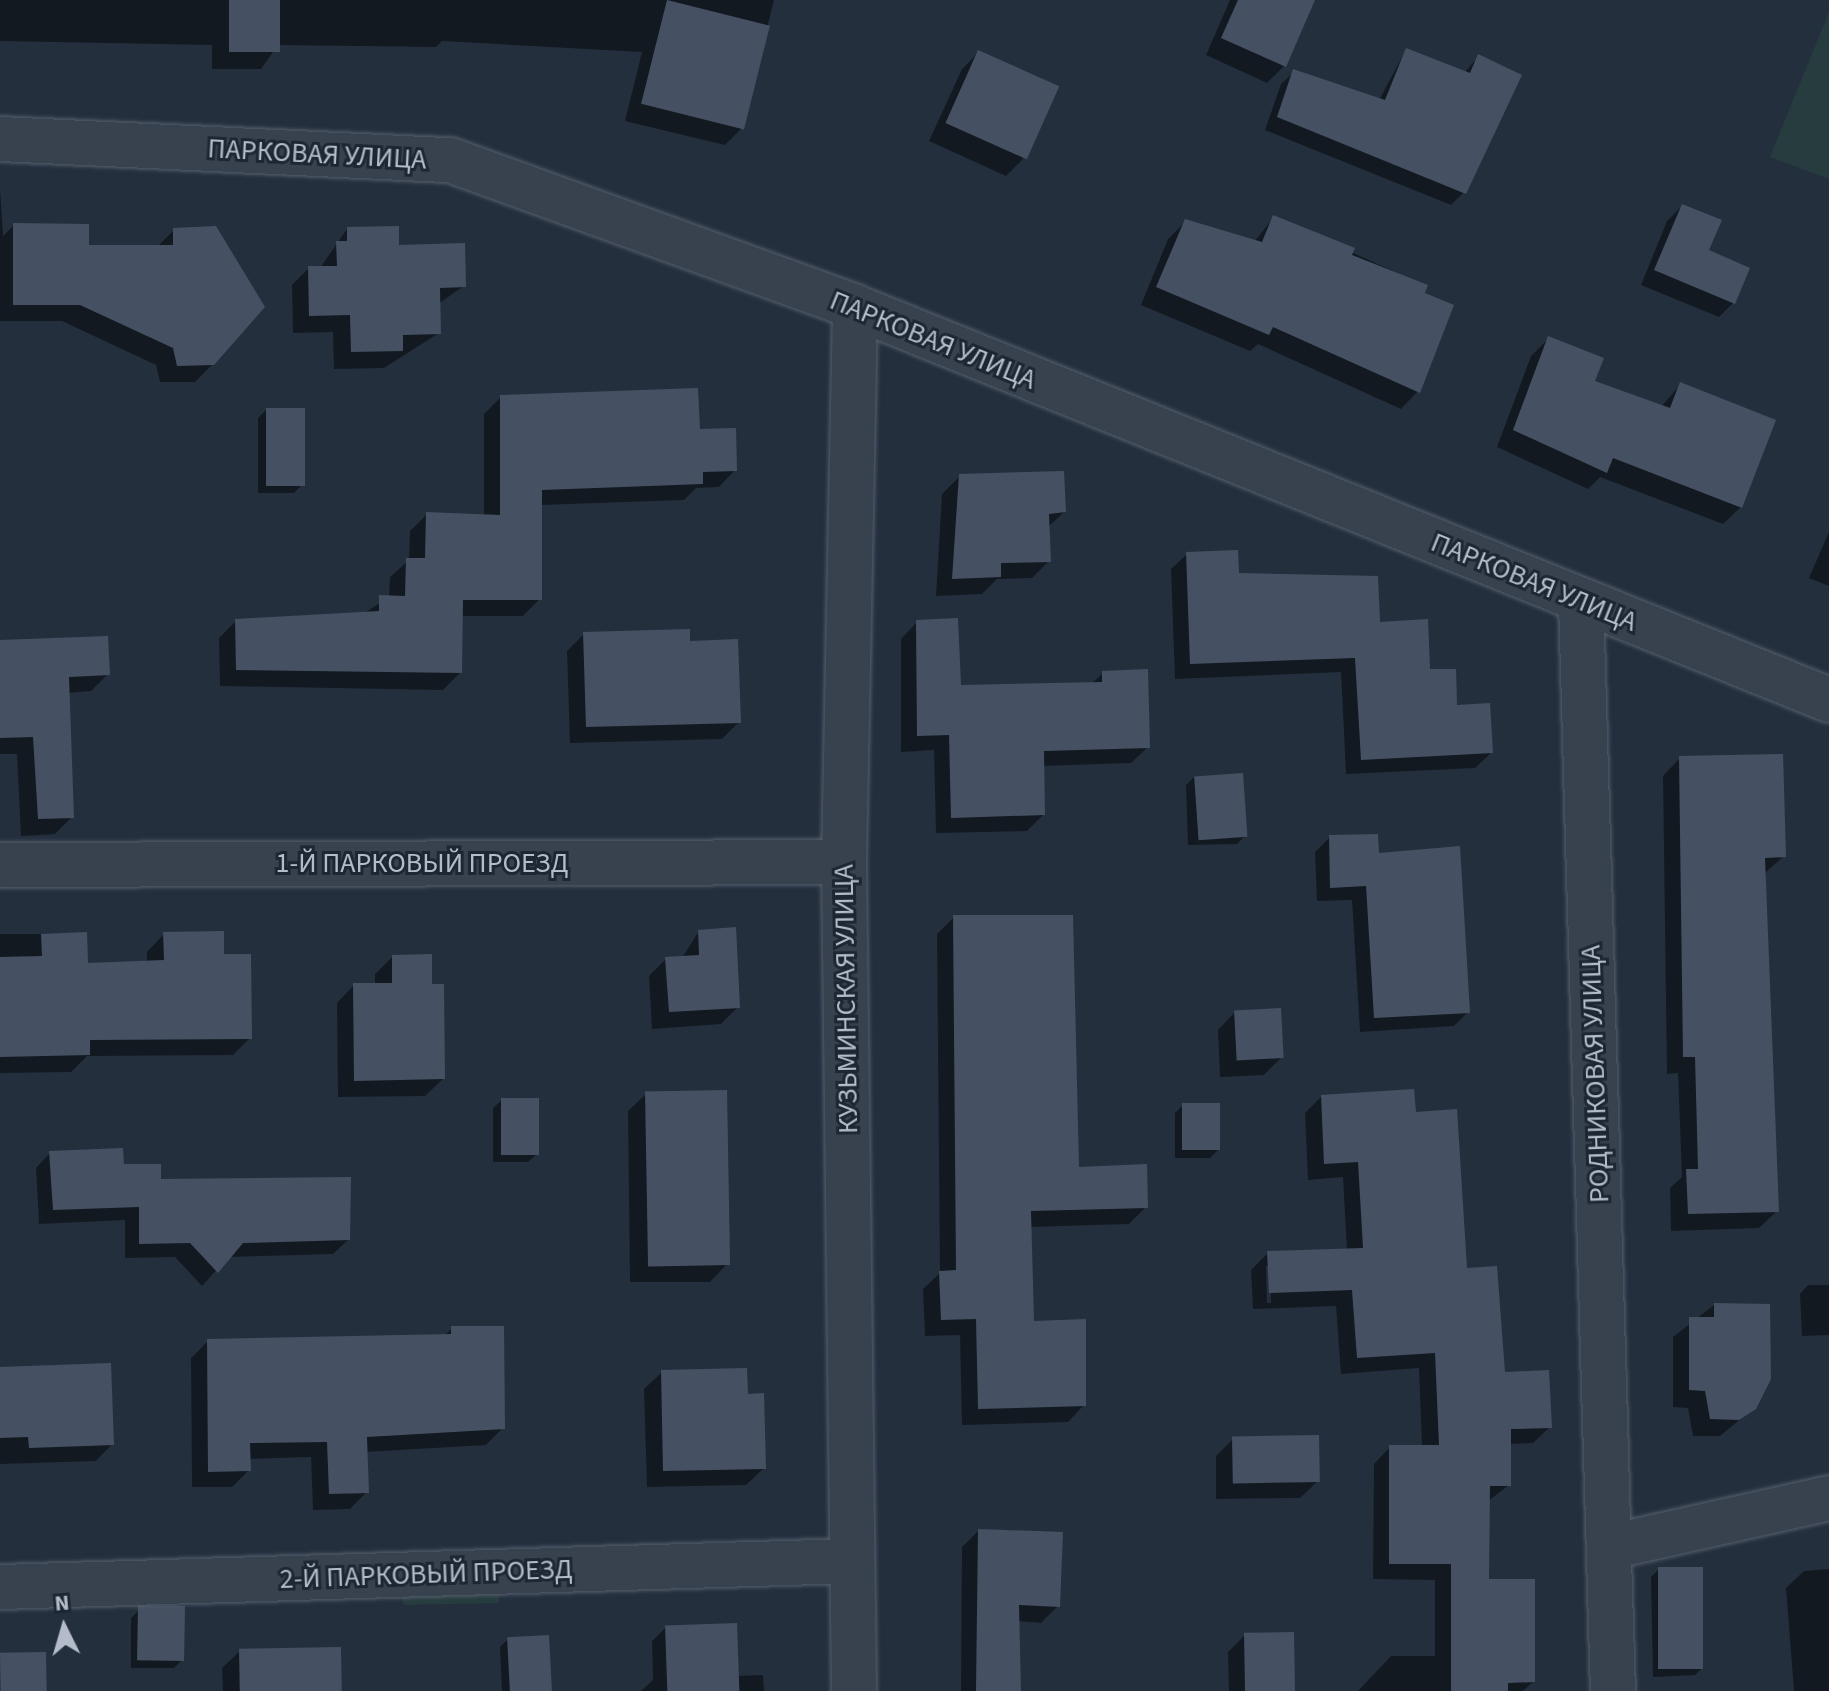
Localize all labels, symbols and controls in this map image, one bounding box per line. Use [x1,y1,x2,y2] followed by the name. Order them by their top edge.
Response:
[207,131,427,177] street label: ПАРКОВАЯ УЛИЦА
[825,283,1041,397] street label: ПАРКОВАЯ УЛИЦА
[1426,525,1642,639] street label: ПАРКОВАЯ УЛИЦА
[276,846,568,880] street label: 1-Й ПАРКОВЫЙ ПРОЕЗД
[827,864,865,1134] street label: КУЗЬМИНСКАЯ УЛИЦА
[1574,944,1616,1204] street label: РОДНИКОВАЯ УЛИЦА
[279,1552,573,1596] street label: 2-Й ПАРКОВЫЙ ПРОЕЗД
[24,1587,104,1667] north arrow
[53,1587,71,1620] text: N

